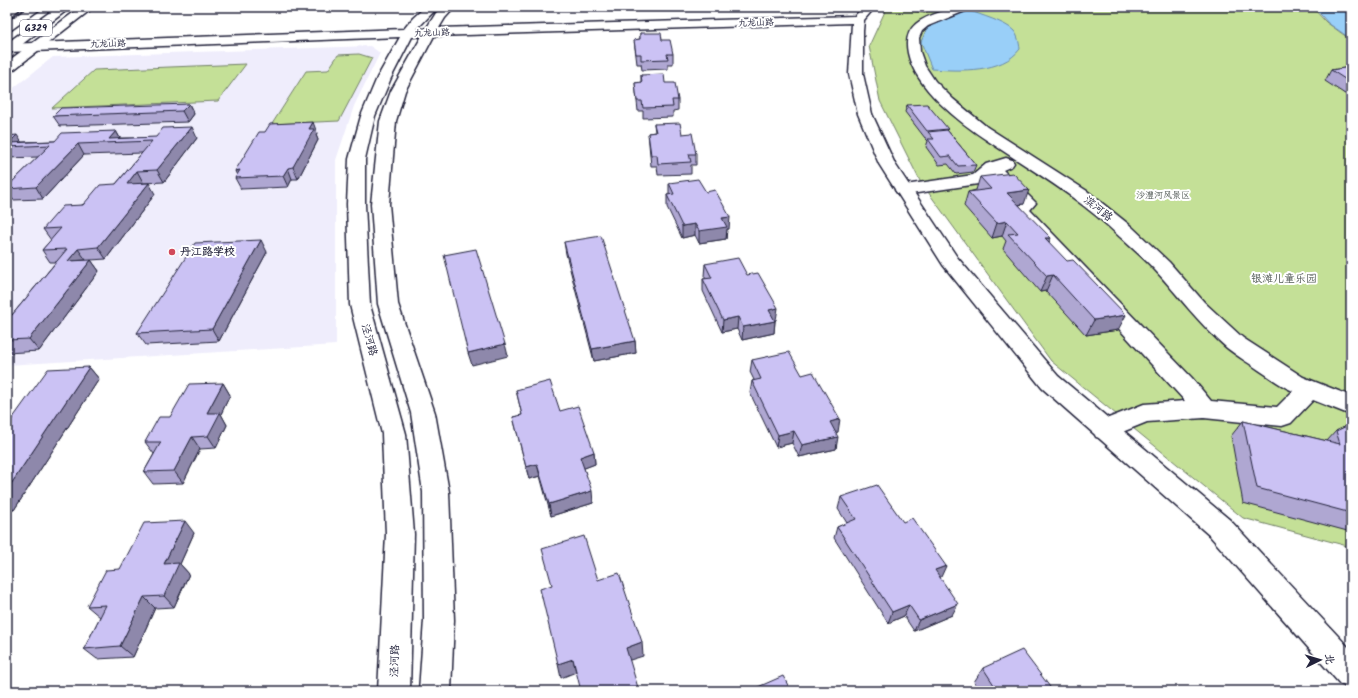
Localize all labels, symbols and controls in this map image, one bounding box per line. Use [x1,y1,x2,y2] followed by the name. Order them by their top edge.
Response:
[738,15,774,31] street label: 九龙山路
[20,20,52,36] road number: G329
[414,25,450,41] street label: 九龙山路
[90,36,126,52] street label: 九龙山路
[1136,188,1190,203] park label: 沙澧河风景区
[1080,192,1116,226] street label: 滨河路
[180,243,235,261] place label: 丹江路学校
[167,247,177,257] marker: 丹江路学校
[1251,270,1317,288] park label: 银滩儿童乐园
[356,322,382,358] street label: 泾河路
[1300,640,1340,680] north arrow
[385,644,405,678] street label: 泾河路
[1320,653,1338,665] text: 北

